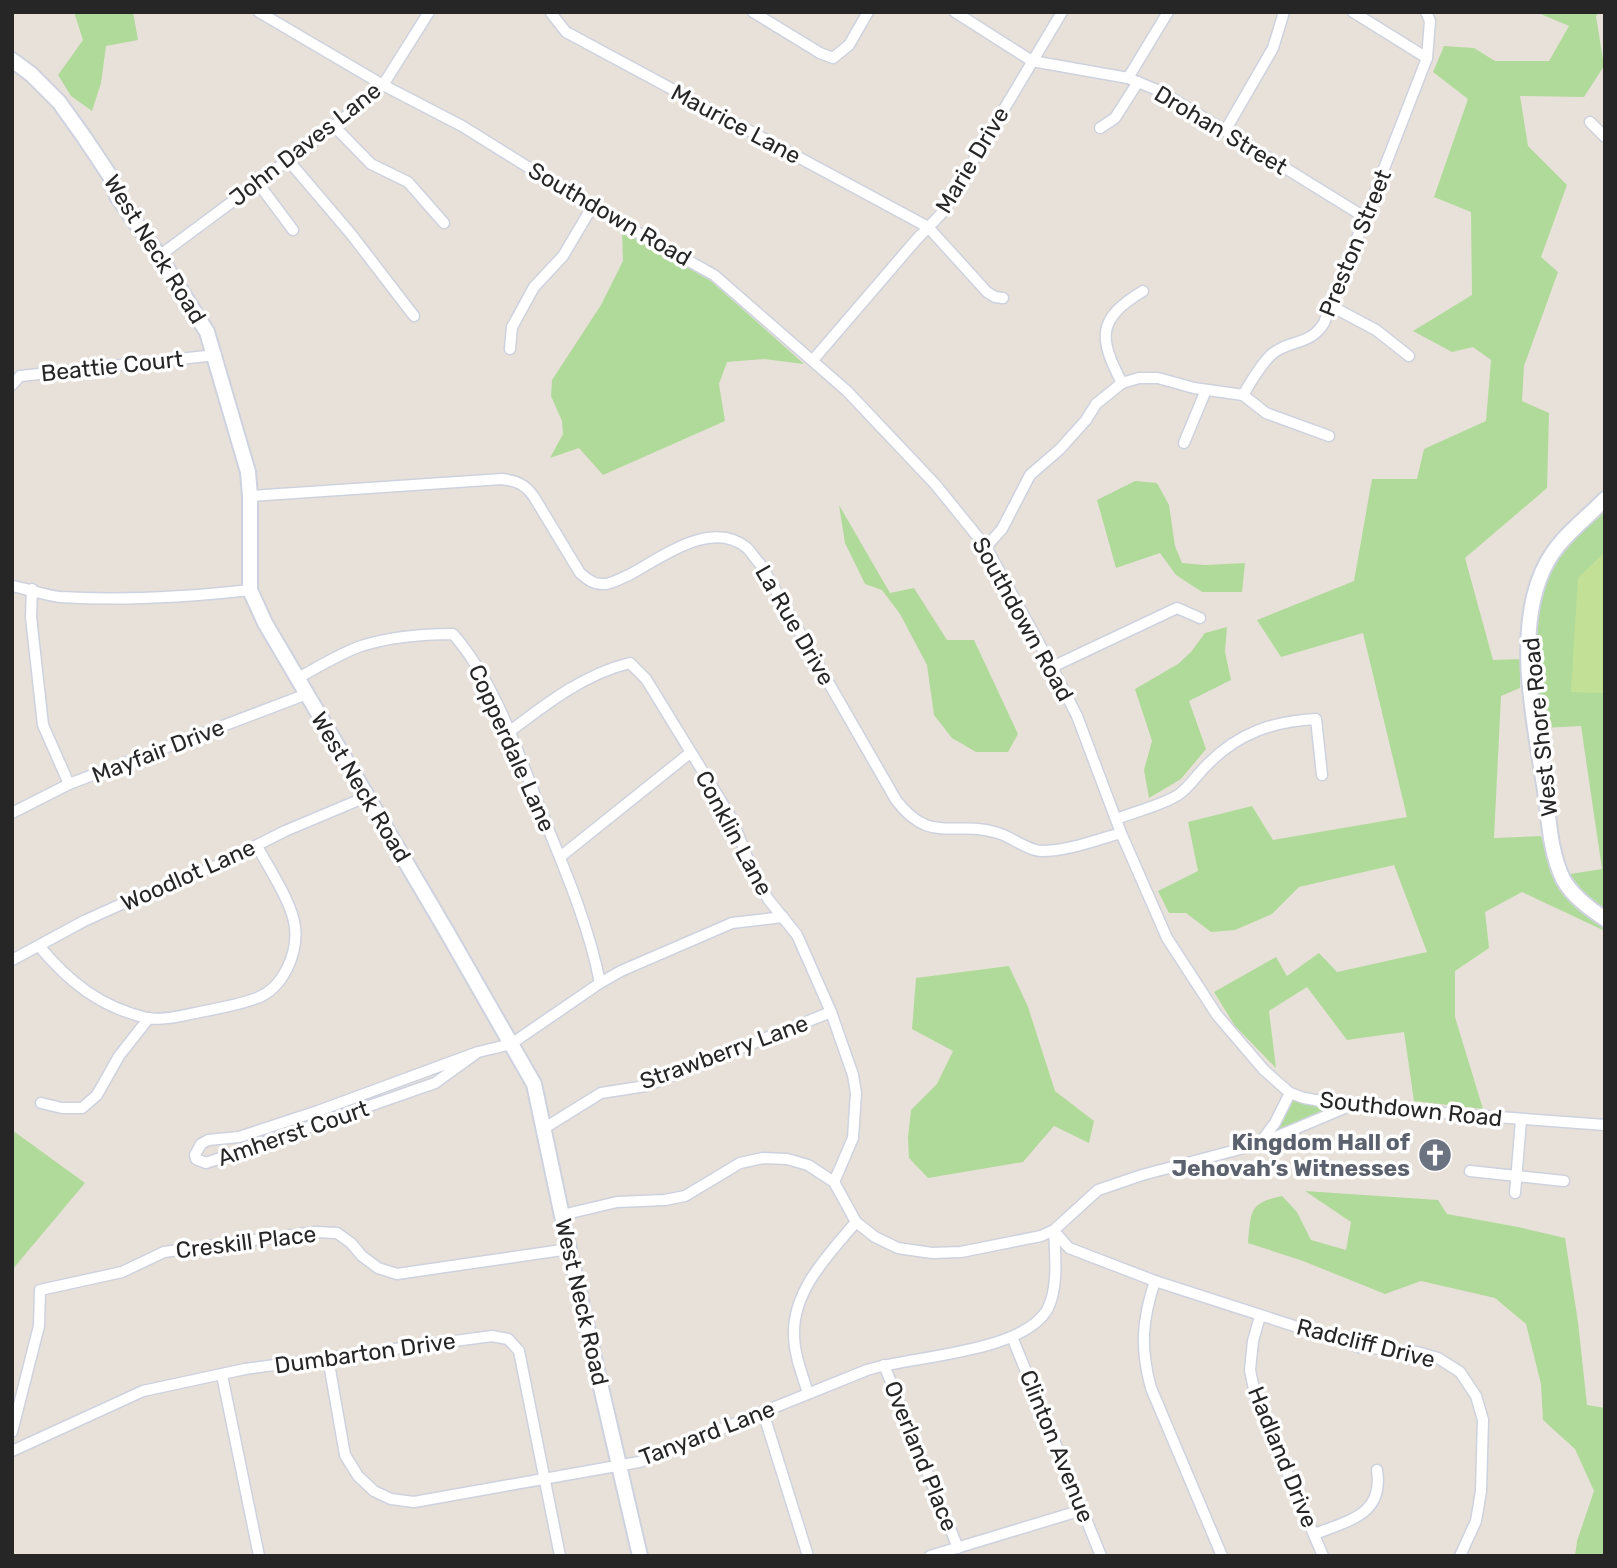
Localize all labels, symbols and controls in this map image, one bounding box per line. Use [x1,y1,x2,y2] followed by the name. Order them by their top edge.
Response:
[224,76,386,212] street label: John Daves Lane
[666,78,806,170] street label: Maurice Lane
[1149,79,1293,181] street label: Drohan Street
[929,102,1015,218] street label: Marie Drive
[524,156,696,272] street label: Southdown Road
[1313,165,1397,321] street label: Preston Street
[98,169,212,329] street label: West Neck Road
[39,345,185,387] street label: Beattie Court
[966,532,1080,706] street label: Southdown Road
[749,560,841,690] street label: La Rue Drive
[1517,636,1563,818] street label: West Shore Road
[463,660,561,836] street label: Copperdale Lane
[305,707,417,867] street label: West Neck Road
[88,713,228,789] street label: Mayfair Drive
[689,766,779,900] street label: Conklin Lane
[117,833,259,917] street label: Woodlot Lane
[636,1009,812,1095] street label: Strawberry Lane
[1318,1085,1504,1133] street label: Southdown Road
[214,1094,372,1172] street label: Amherst Court
[1172,1128,1411,1182] place label: Kingdom Hall of Jehovah’s Witnesses
[1416,1136,1454,1174] church icon: Kingdom Hall of Jehovah’s Witnesses
[549,1216,615,1388] street label: West Neck Road
[174,1219,318,1265] street label: Creskill Place
[1294,1312,1438,1374] street label: Radcliff Drive
[273,1326,457,1380] street label: Dumbarton Drive
[1014,1366,1100,1526] street label: Clinton Avenue
[878,1377,964,1535] street label: Overland Place
[1242,1382,1324,1532] street label: Hadland Drive
[635,1394,779,1472] street label: Tanyard Lane

